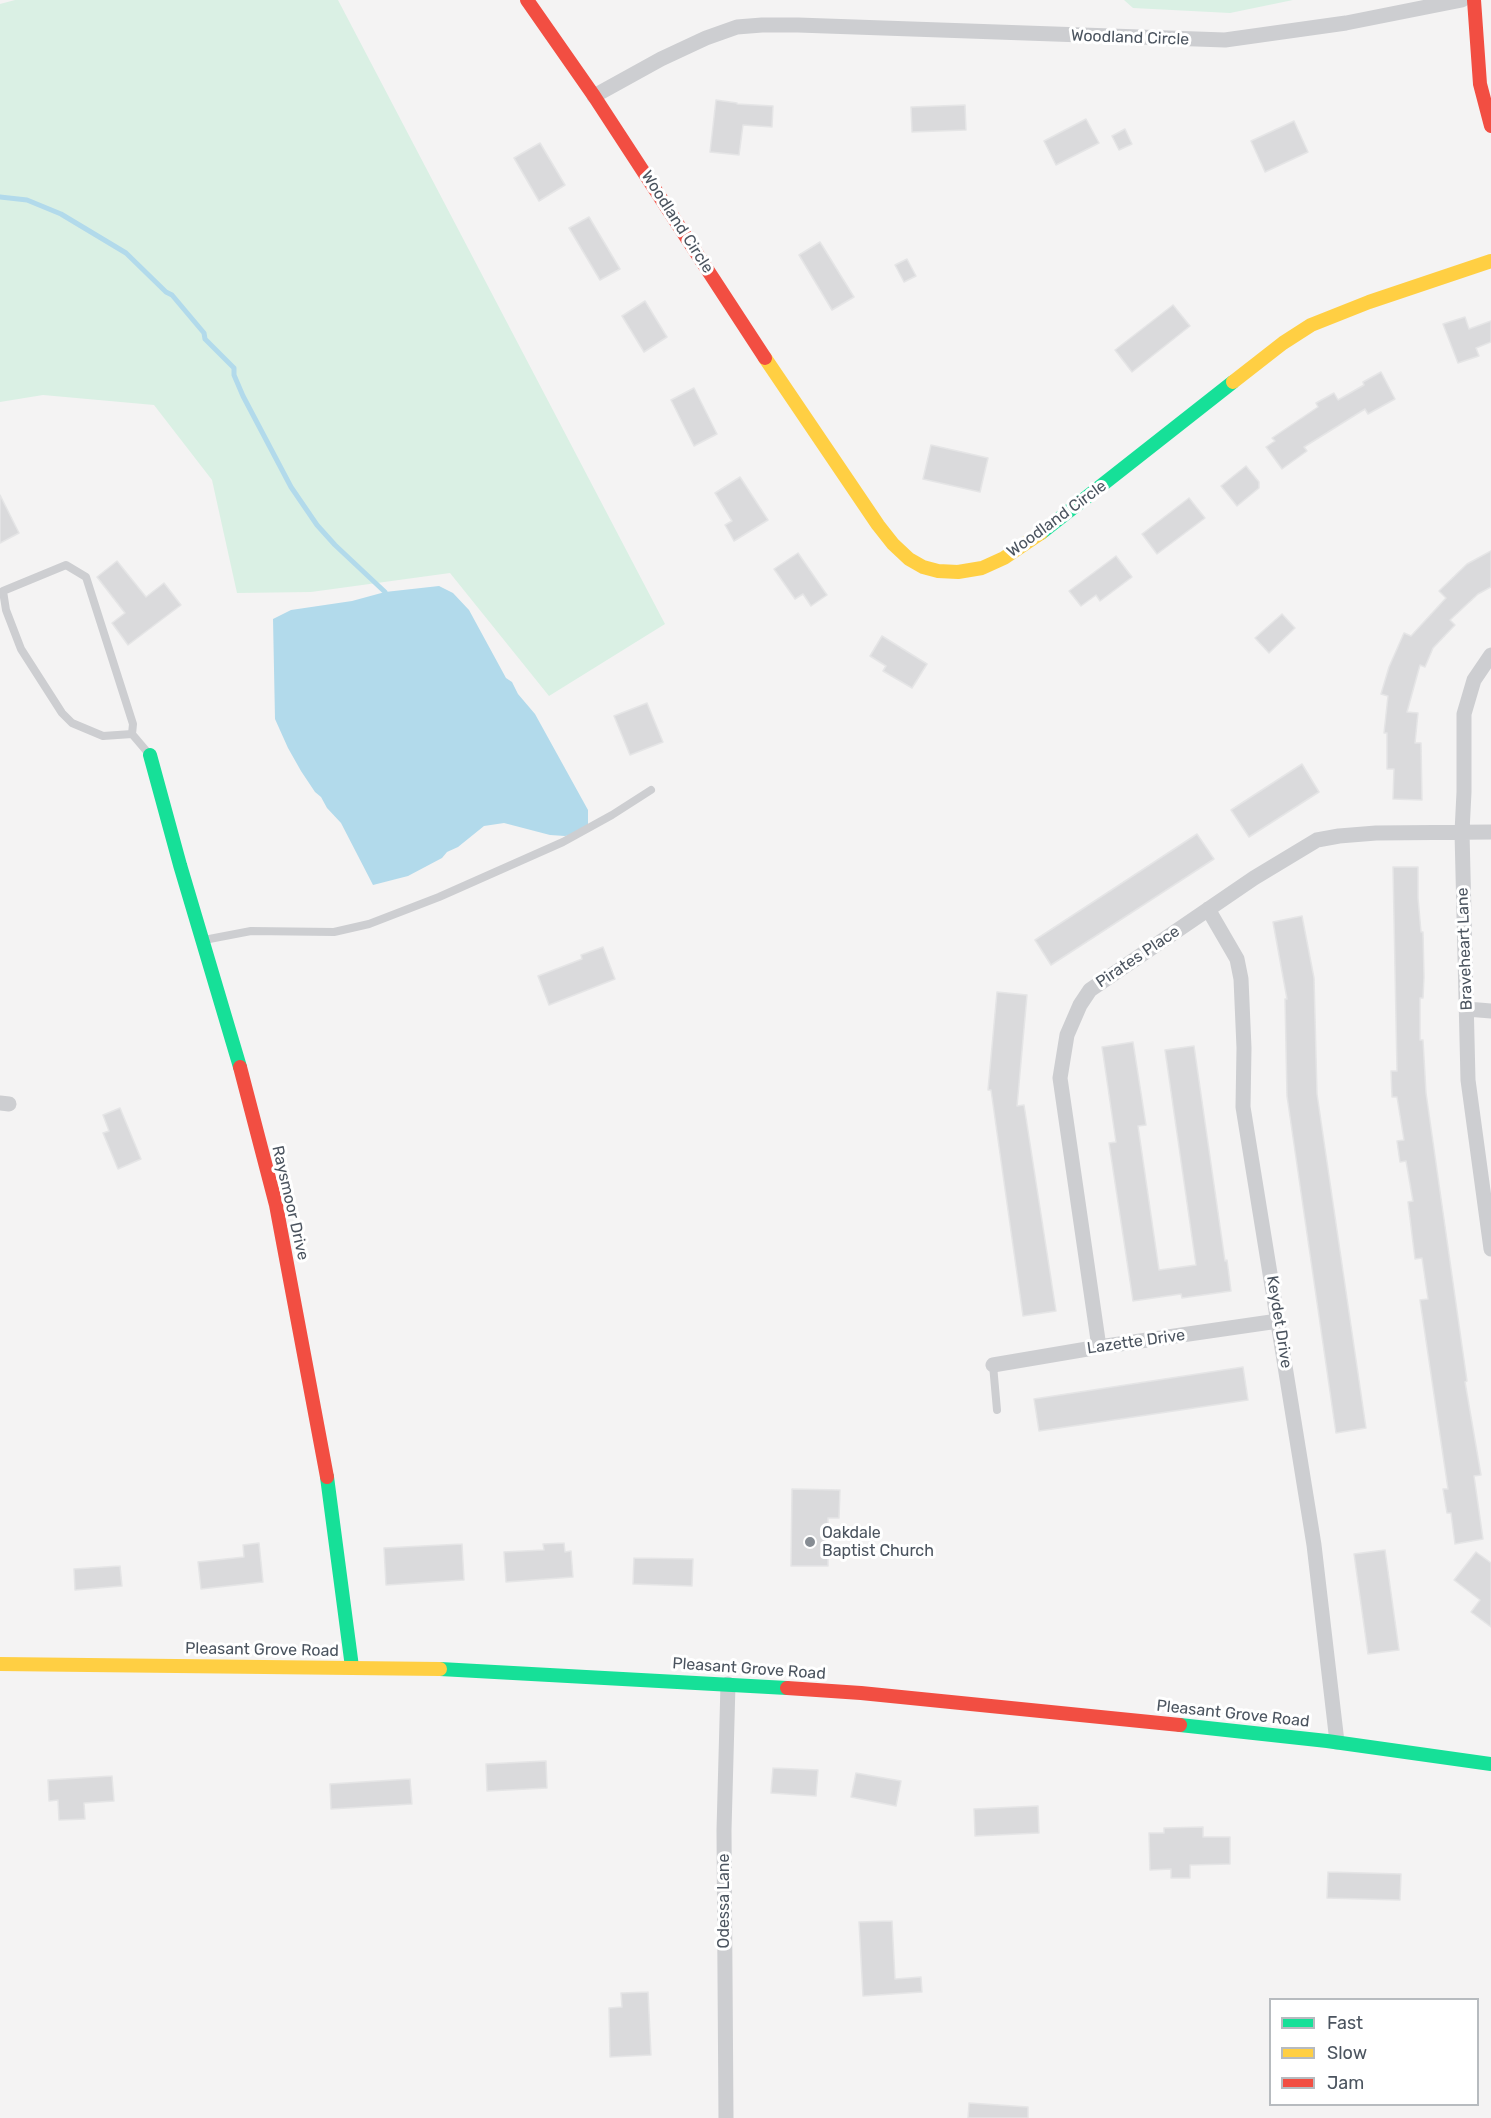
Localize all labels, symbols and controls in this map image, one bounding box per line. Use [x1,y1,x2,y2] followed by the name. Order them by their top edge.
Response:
[1071,26,1189,50] street label: Woodland Circle
[637,167,717,277] street label: Woodland Circle
[1003,476,1111,562] street label: Woodland Circle
[1453,887,1477,1011] street label: Braveheart Lane
[1092,922,1184,992] street label: Pirates Place
[267,1144,313,1262] street label: Raysmoor Drive
[1262,1274,1296,1370] street label: Keydet Drive
[1086,1326,1186,1358] street label: Lazette Drive
[822,1523,934,1561] place label: Oakdale Baptist Church
[803,1535,817,1549] marker: Oakdale Baptist Church
[185,1639,339,1661] street label: Pleasant Grove Road
[672,1654,826,1684] street label: Pleasant Grove Road
[1156,1696,1310,1732] street label: Pleasant Grove Road
[714,1854,734,1948] street label: Odessa Lane
[1269,1998,1479,2106] legend
[1327,2012,1363,2034] text: Fast
[1327,2042,1367,2064] text: Slow
[1327,2072,1364,2094] text: Jam

